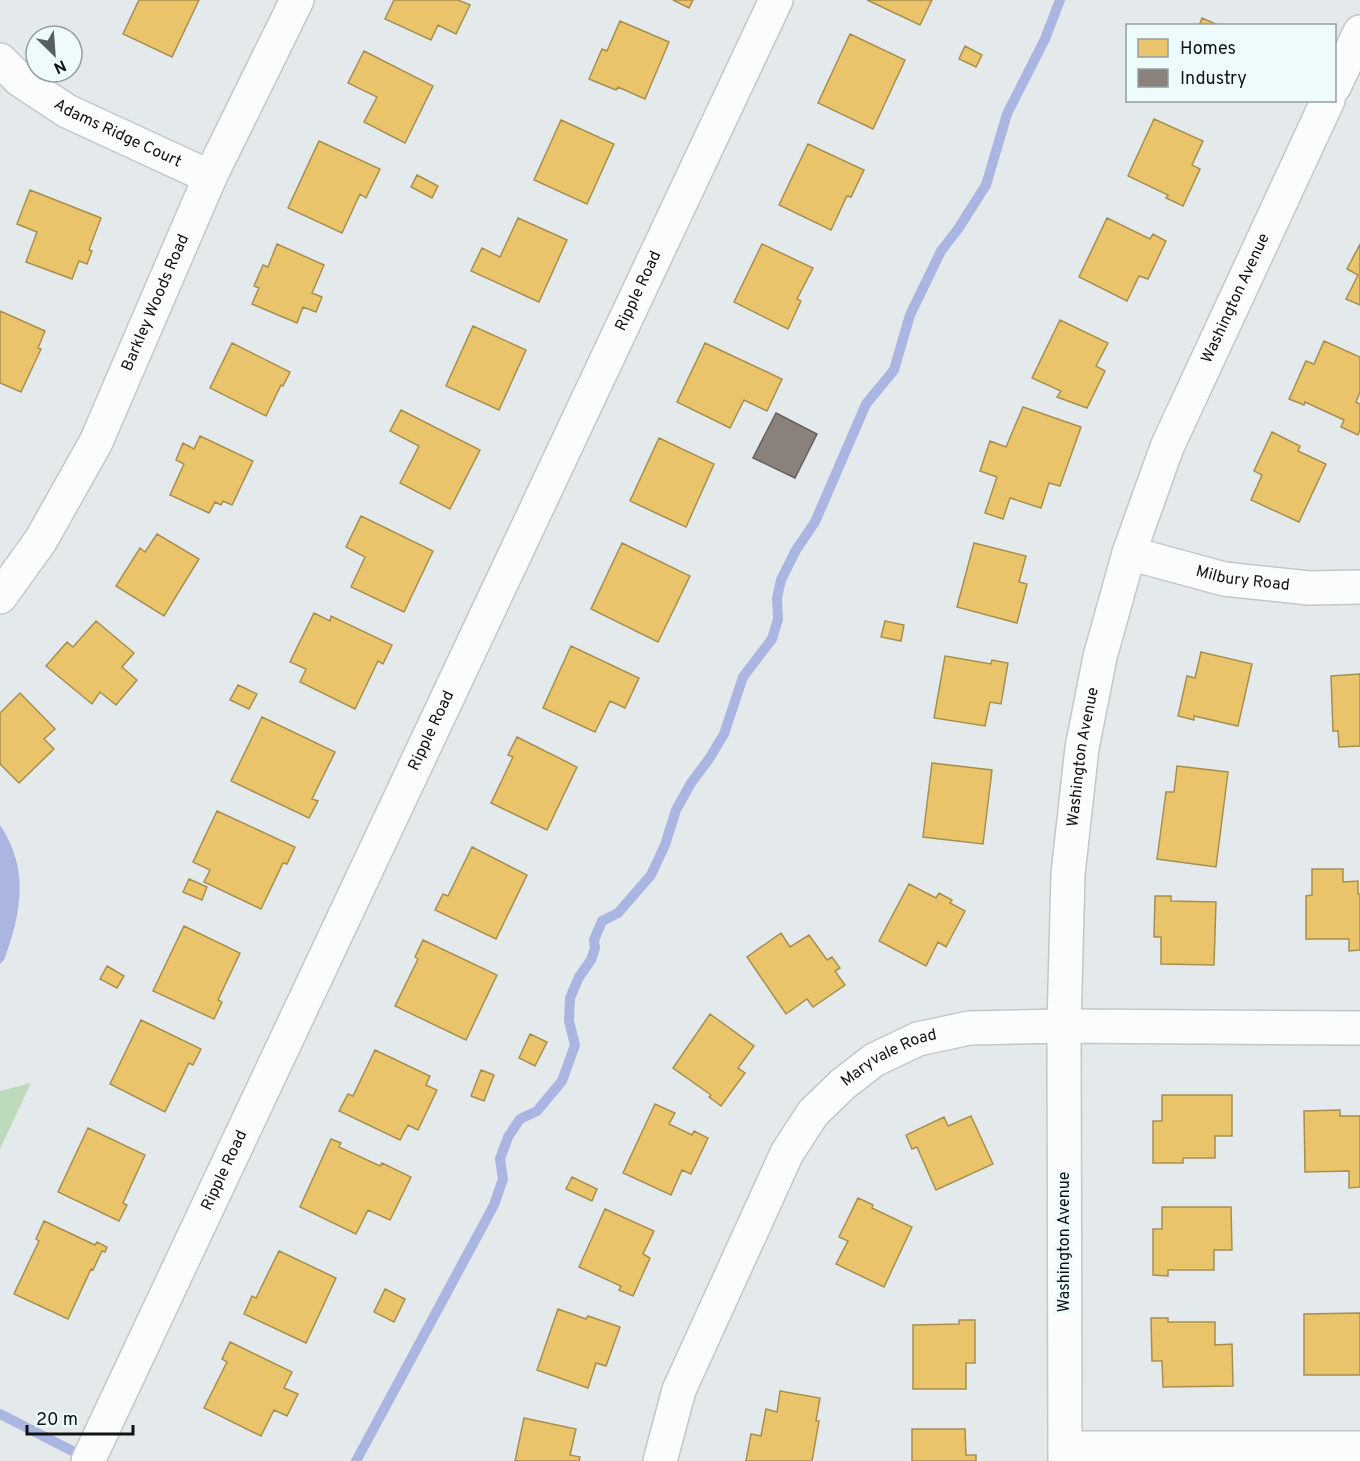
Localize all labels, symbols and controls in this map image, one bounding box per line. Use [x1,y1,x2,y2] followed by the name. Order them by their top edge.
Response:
[24,24,84,84] north arrow
[1126,24,1336,102] legend
[1180,38,1236,61] text: Homes
[50,54,69,77] text: N
[1180,68,1247,91] text: Industry
[50,95,185,172] street label: Adams Ridge Court
[1197,230,1275,366] street label: Washington Avenue
[118,231,194,374] street label: Barkley Woods Road
[611,248,666,335] street label: Ripple Road
[1193,562,1291,596] street label: Milbury Road
[1063,686,1104,828] street label: Washington Avenue
[404,688,459,774] street label: Ripple Road
[837,1025,938,1092] street label: Maryvale Road
[197,1127,252,1214] street label: Ripple Road
[1055,1172,1075,1312] street label: Washington Avenue
[27,1398,134,1436] scale bar
[36,1409,78,1432] text: 20 m

